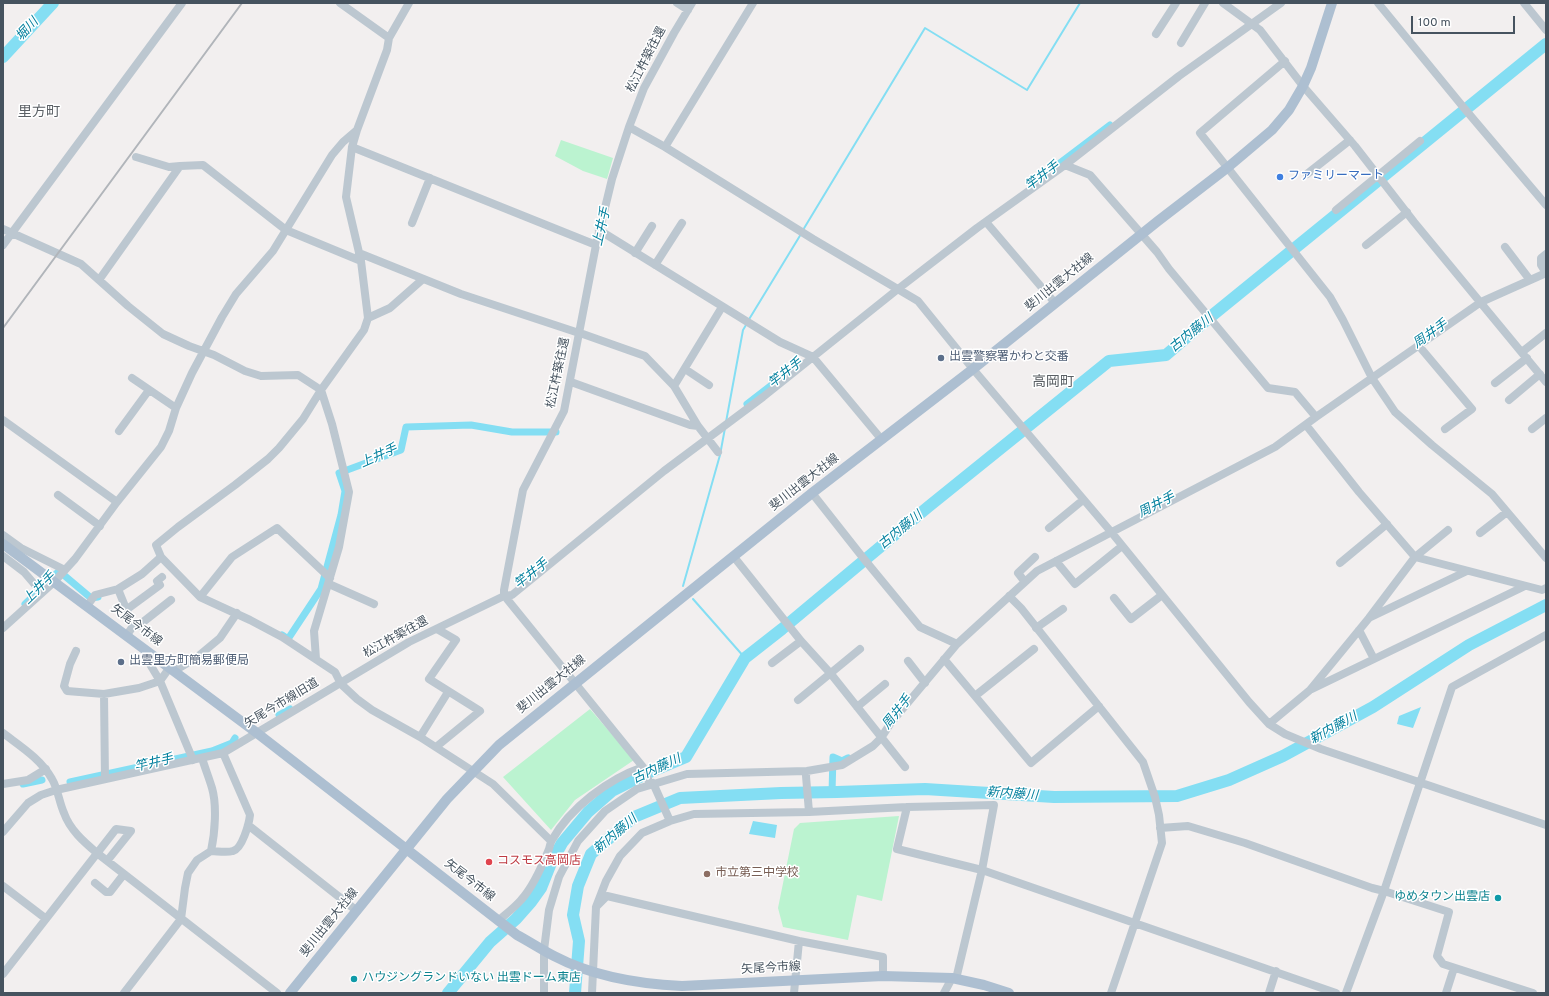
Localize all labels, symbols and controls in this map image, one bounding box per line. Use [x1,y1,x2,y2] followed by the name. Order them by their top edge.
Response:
[1413,8,1517,34] scale bar
[13,15,43,45] water label: 堀川
[1418,15,1451,31] text: 100 m
[624,25,670,95] street label: 松江杵築往還
[18,105,60,121] district label: 里方町
[1023,159,1063,195] water label: 竿井手
[1288,170,1384,184] place label: ファミリーマート
[1275,172,1285,182] marker: ファミリーマート
[591,206,615,248] water label: 上井手
[1023,251,1097,315] street label: 斐川出雲大社線
[1167,312,1217,356] water label: 古内藤川
[1411,317,1451,353] water label: 周井手
[544,336,574,410] street label: 松江杵築往還
[949,351,1069,365] place label: 出雲警察署かわと交番
[936,353,946,363] marker: 出雲警察署かわと交番
[766,356,806,392] water label: 竿井手
[1032,375,1074,391] district label: 高岡町
[358,442,400,472] water label: 上井手
[767,451,843,515] street label: 斐川出雲大社線
[1136,490,1178,522] water label: 周井手
[876,509,926,553] water label: 古内藤川
[512,557,552,593] water label: 竿井手
[21,570,59,608] water label: 上井手
[108,602,164,650] street label: 矢尾今市線
[361,614,431,662] street label: 松江杵築往還
[515,653,589,717] street label: 斐川出雲大社線
[129,655,249,669] place label: 出雲里方町簡易郵便局
[116,657,126,667] marker: 出雲里方町簡易郵便局
[242,676,322,732] street label: 矢尾今市線旧道
[880,693,916,733] water label: 周井手
[1307,710,1361,748] water label: 新内藤川
[133,752,175,776] water label: 竿井手
[630,752,684,788] water label: 古内藤川
[986,785,1038,805] water label: 新内藤川
[591,812,641,858] water label: 新内藤川
[497,855,581,869] place label: コスモス高岡店
[441,857,497,905] street label: 矢尾今市線
[484,857,494,867] marker: コスモス高岡店
[715,867,799,881] place label: 市立第三中学校
[702,869,712,879] marker: 市立第三中学校
[298,886,362,960] street label: 斐川出雲大社線
[1394,891,1490,905] place label: ゆめタウン出雲店
[1493,893,1503,903] marker: ゆめタウン出雲店
[741,960,801,978] street label: 矢尾今市線
[362,972,581,986] place label: ハウジングランドいない 出雲ドーム東店
[349,974,359,984] marker: ハウジングランドいない 出雲ドーム東店

